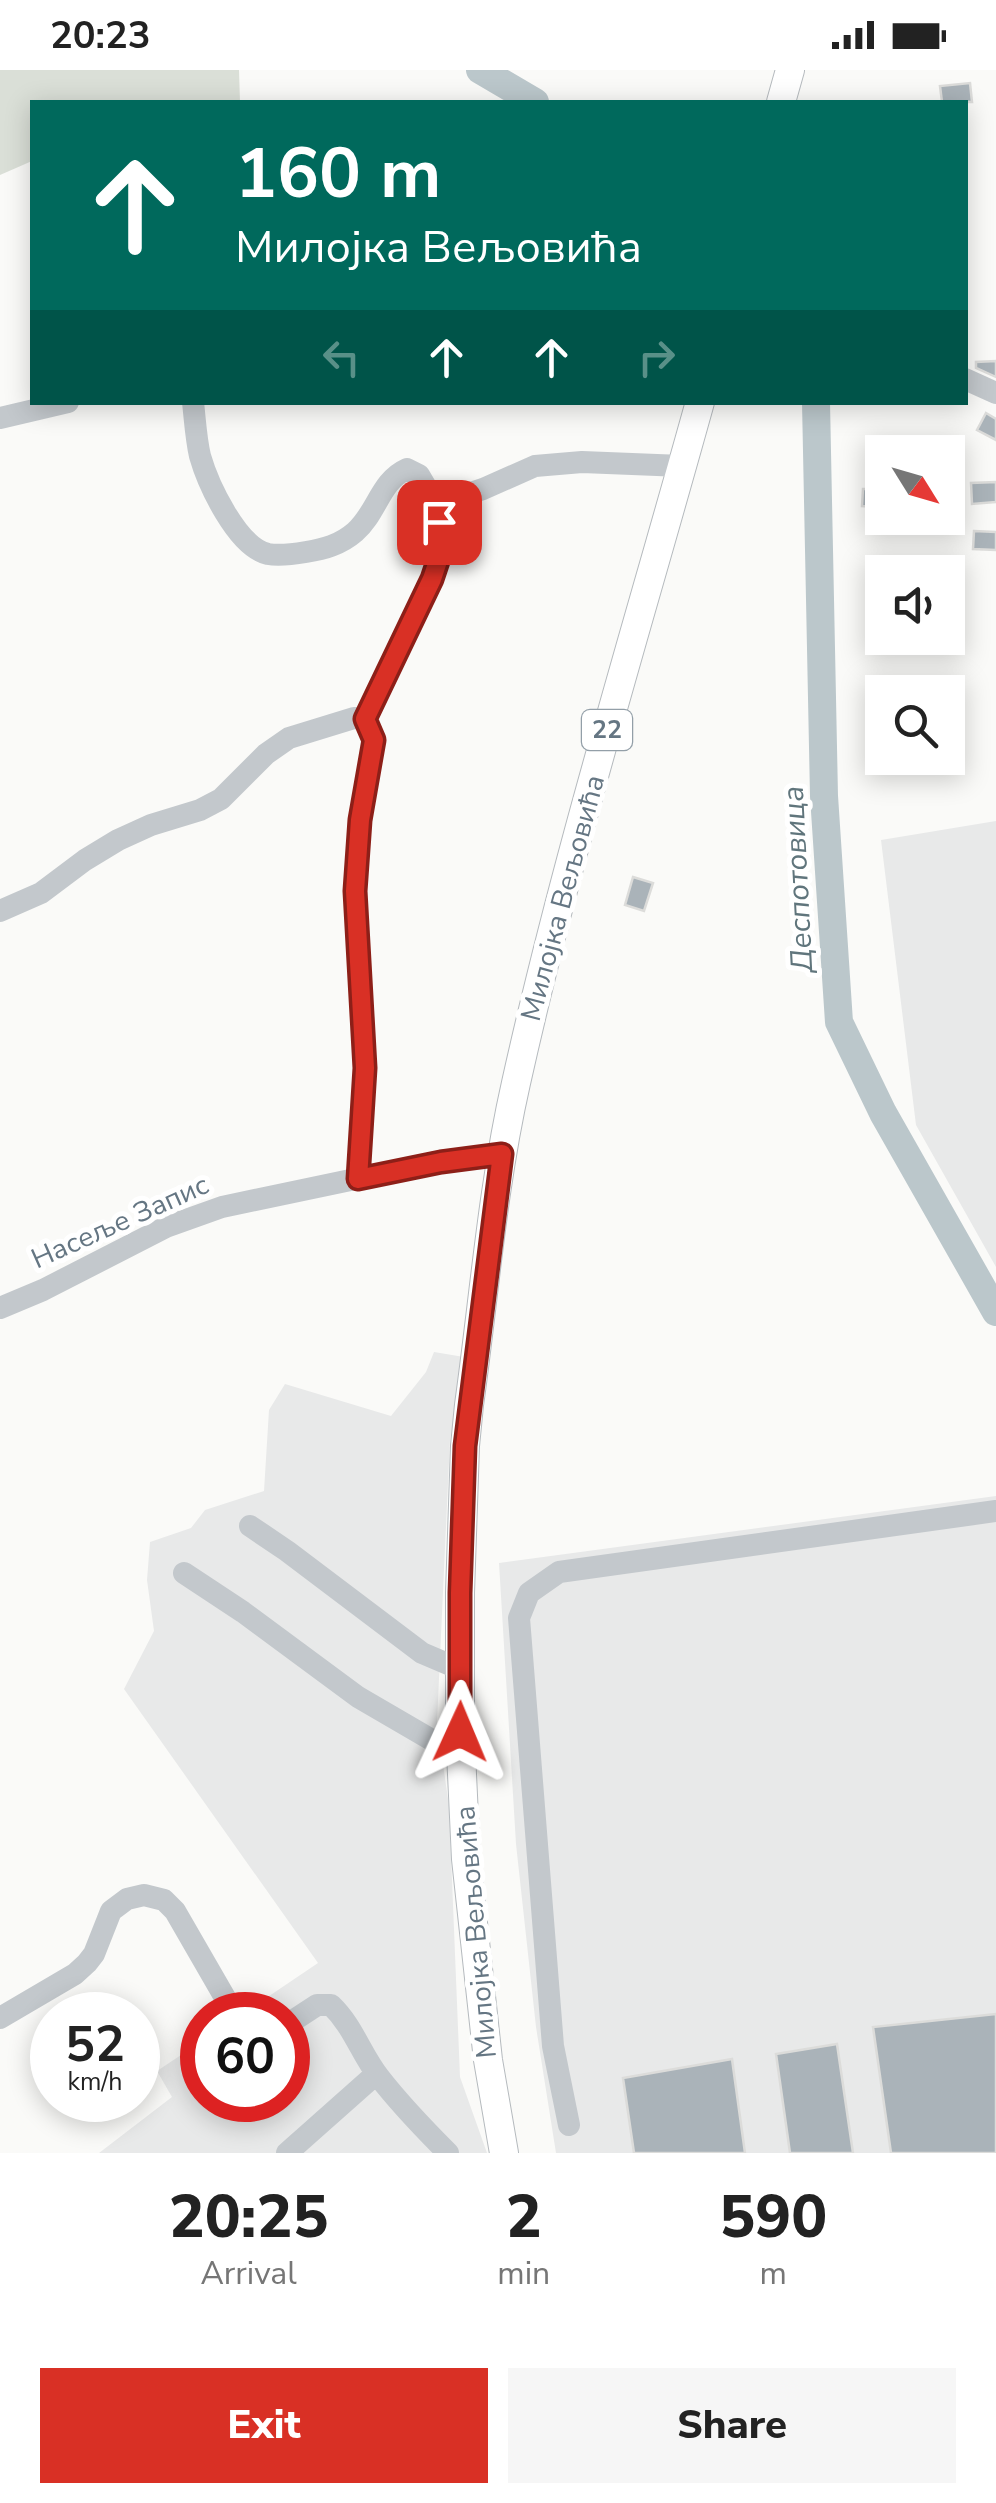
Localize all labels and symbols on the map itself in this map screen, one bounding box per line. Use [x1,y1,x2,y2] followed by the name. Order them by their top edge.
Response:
[865,435,965,535] north arrow
[397,480,482,565] pin
[582,710,632,750] road number: 22
[512,771,614,1025] street label: Милојка Вељовића
[773,785,823,975] water label: Деспотовица
[25,1166,215,1278] street label: Насеље Запис
[408,1680,512,1784] position arrow
[446,1804,506,2060] street label: Милојка Вељовића
[180,1992,310,2122] speed limit sign: 60

